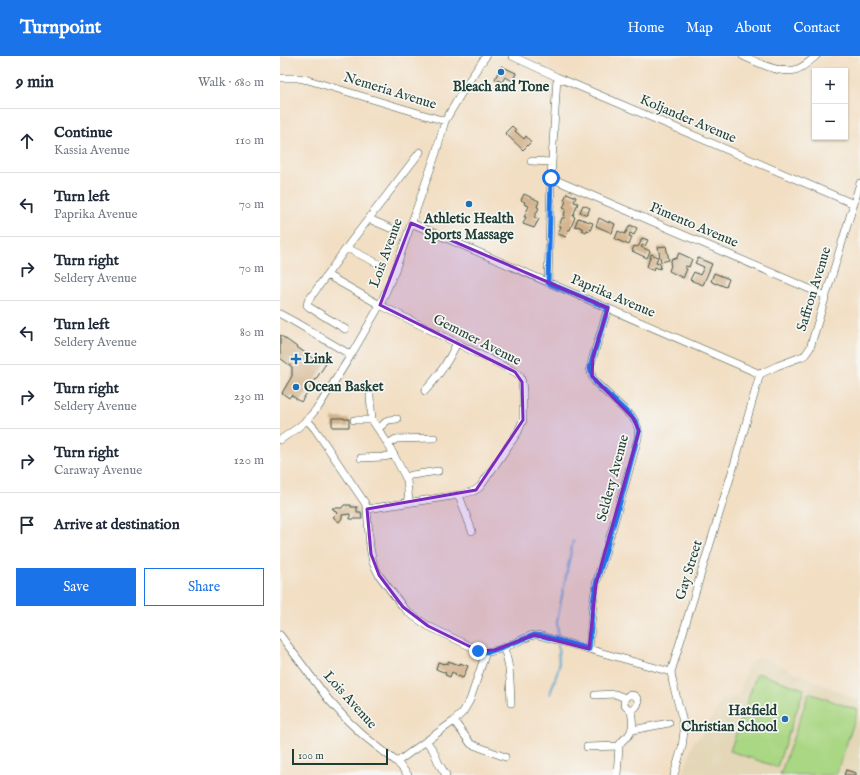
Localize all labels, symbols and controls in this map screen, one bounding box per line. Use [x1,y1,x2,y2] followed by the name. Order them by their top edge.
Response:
[20,16,101,40] text: Turnpoint
[628,19,664,37] text: Home
[686,19,713,37] text: Map
[735,19,771,37] text: About
[793,19,840,37] text: Contact
[496,67,506,77] marker: Bleach and Tone
[341,68,439,114] street label: Nemeria Avenue
[812,68,848,140] map controls
[812,68,848,104] button: +
[16,72,54,93] text: 9 min
[198,74,264,91] text: Walk · 680 m
[453,78,550,96] place label: Bleach and Tone
[637,91,739,148] street label: Koljander Avenue
[812,104,848,140] button: −
[54,123,112,142] text: Continue
[16,130,38,152] icon: ahead
[235,132,264,149] text: 110 m
[54,142,130,159] text: Kassia Avenue
[542,169,560,187] route start
[54,187,110,206] text: Turn left
[16,194,38,216] icon: left
[239,196,264,213] text: 70 m
[647,198,742,252] street label: Pimento Avenue
[464,199,474,209] marker: Athletic Health Sports Massage
[54,206,137,223] text: Paprika Avenue
[423,210,514,244] place label: Athletic Health Sports Massage
[365,216,407,290] street label: Lois Avenue
[793,244,836,333] street label: Saffron Avenue
[54,251,119,270] text: Turn right
[16,258,38,280] icon: right
[239,260,264,277] text: 70 m
[54,270,137,287] text: Seldery Avenue
[568,270,658,322] street label: Paprika Avenue
[430,310,525,370] street label: Gemmer Avenue
[54,315,110,334] text: Turn left
[16,322,38,344] icon: left
[240,324,264,341] text: 80 m
[54,334,137,351] text: Seldery Avenue
[304,350,333,368] place label: Link
[291,354,301,364] marker: Link
[304,378,384,396] place label: Ocean Basket
[54,379,119,398] text: Turn right
[291,382,301,392] marker: Ocean Basket
[16,386,38,408] icon: right
[234,388,264,405] text: 230 m
[54,398,137,415] text: Seldery Avenue
[593,432,633,523] street label: Seldery Avenue
[54,443,119,462] text: Turn right
[16,450,38,472] icon: right
[234,452,264,469] text: 120 m
[54,462,142,479] text: Caraway Avenue
[16,514,38,536] icon: arrive
[54,515,180,534] text: Arrive at destination
[671,538,707,602] street label: Gay Street
[16,568,136,606] button: Save
[144,568,264,606] button: Share
[469,642,487,660] route end
[319,667,381,733] street label: Lois Avenue
[681,702,778,736] place label: Hatfield Christian School
[780,714,790,724] marker: Hatfield Christian School
[292,747,388,766] scale bar
[298,749,324,763] text: 100 m

